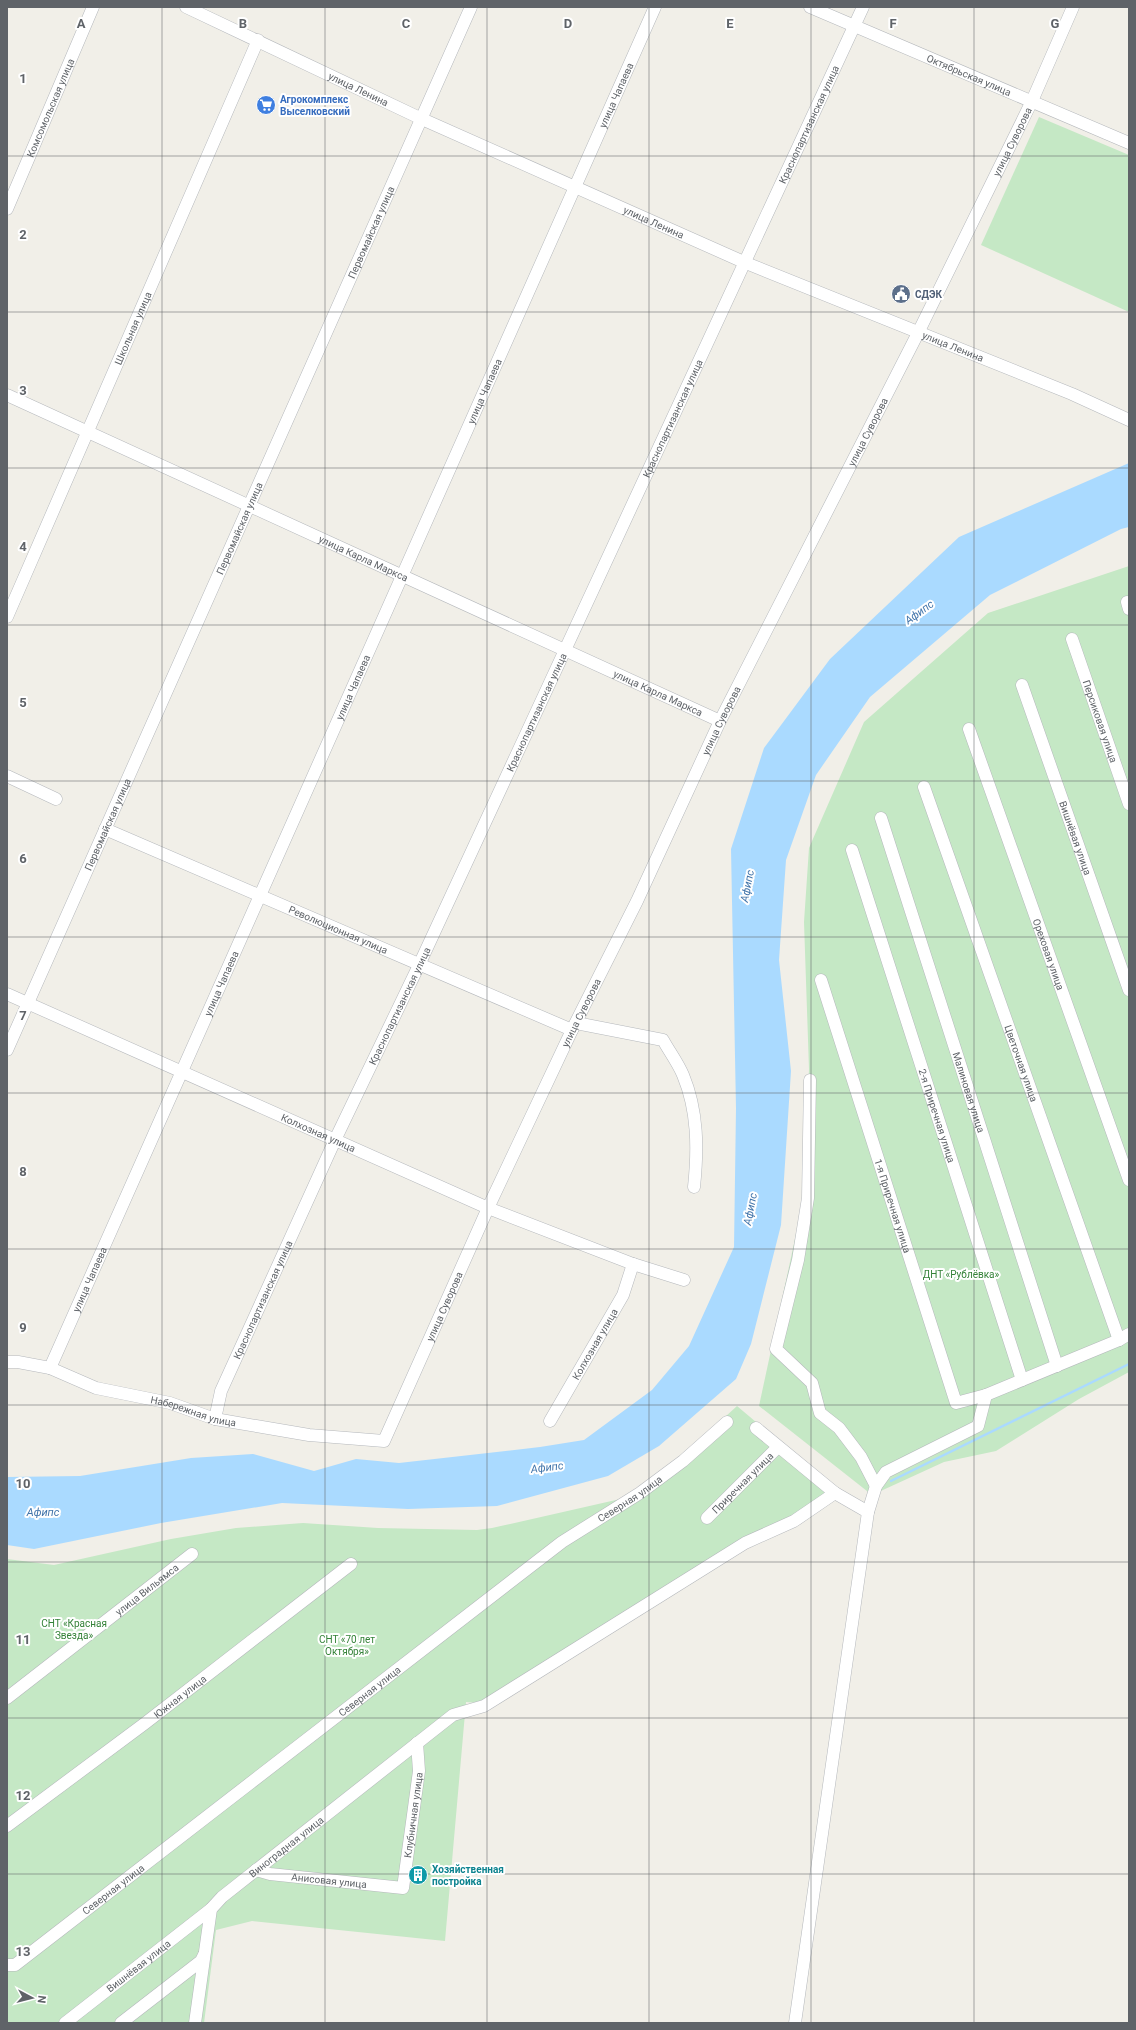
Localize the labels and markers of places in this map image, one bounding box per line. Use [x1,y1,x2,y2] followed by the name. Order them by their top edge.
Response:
[255,94,277,116] supermarket icon: Агрокомплекс Выселковский
[280,94,350,117] place label: Агрокомплекс Выселковский
[890,283,912,305] public building icon: СДЭК
[915,289,942,300] place label: СДЭК
[407,1864,429,1886] building icon: Хозяйственная постройка
[432,1864,504,1887] place label: Хозяйственная постройка

